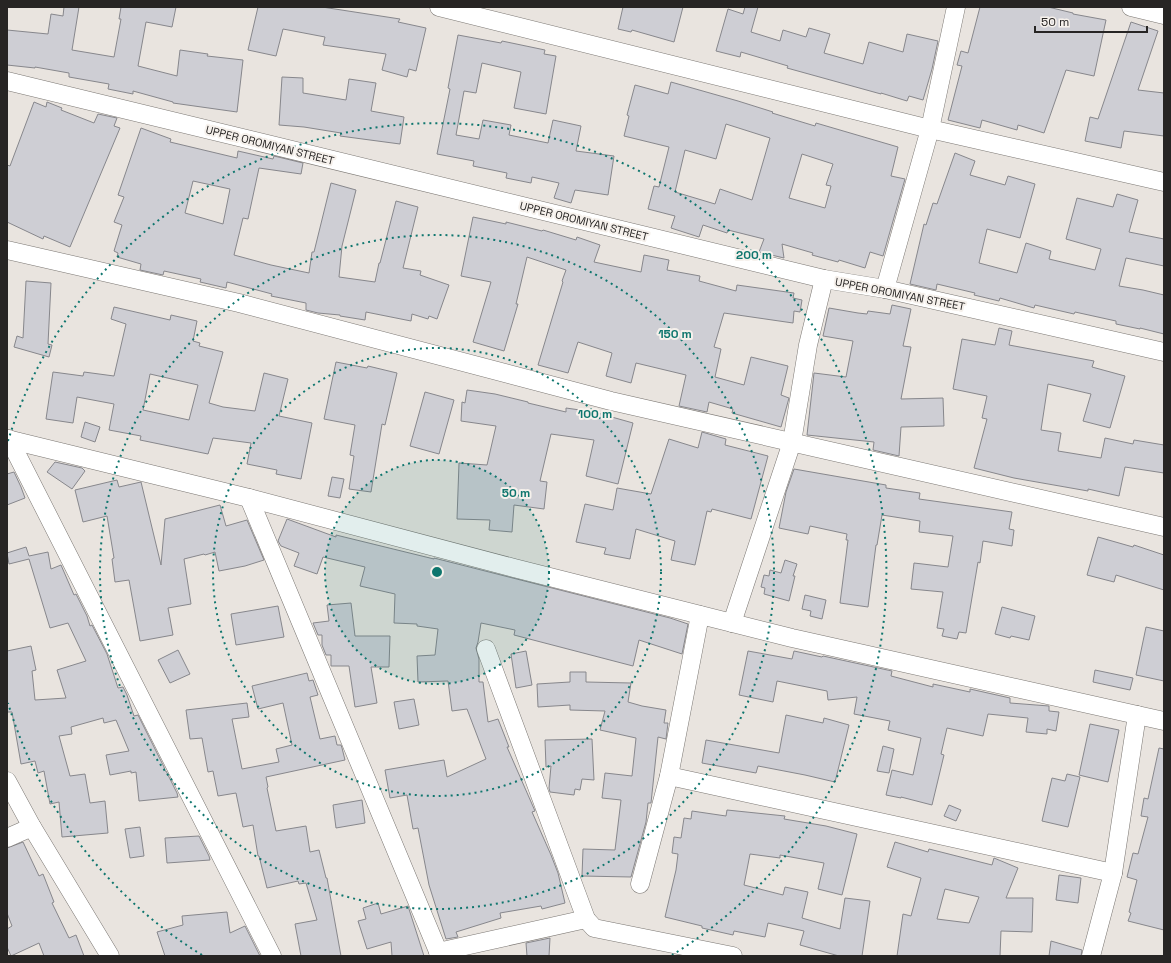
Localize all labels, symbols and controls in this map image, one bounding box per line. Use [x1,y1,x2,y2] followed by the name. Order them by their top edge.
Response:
[1035,8,1147,34] scale bar
[1041,14,1069,30] text: 50 m
[204,122,336,168] street label: UPPER OROMIYAN STREET
[518,198,650,244] street label: UPPER OROMIYAN STREET
[736,247,772,263] text: 200 m
[834,275,967,314] street label: UPPER OROMIYAN STREET
[658,326,692,342] text: 150 m
[578,406,612,422] text: 100 m
[502,485,530,501] text: 50 m
[430,565,444,579] centre of rings

